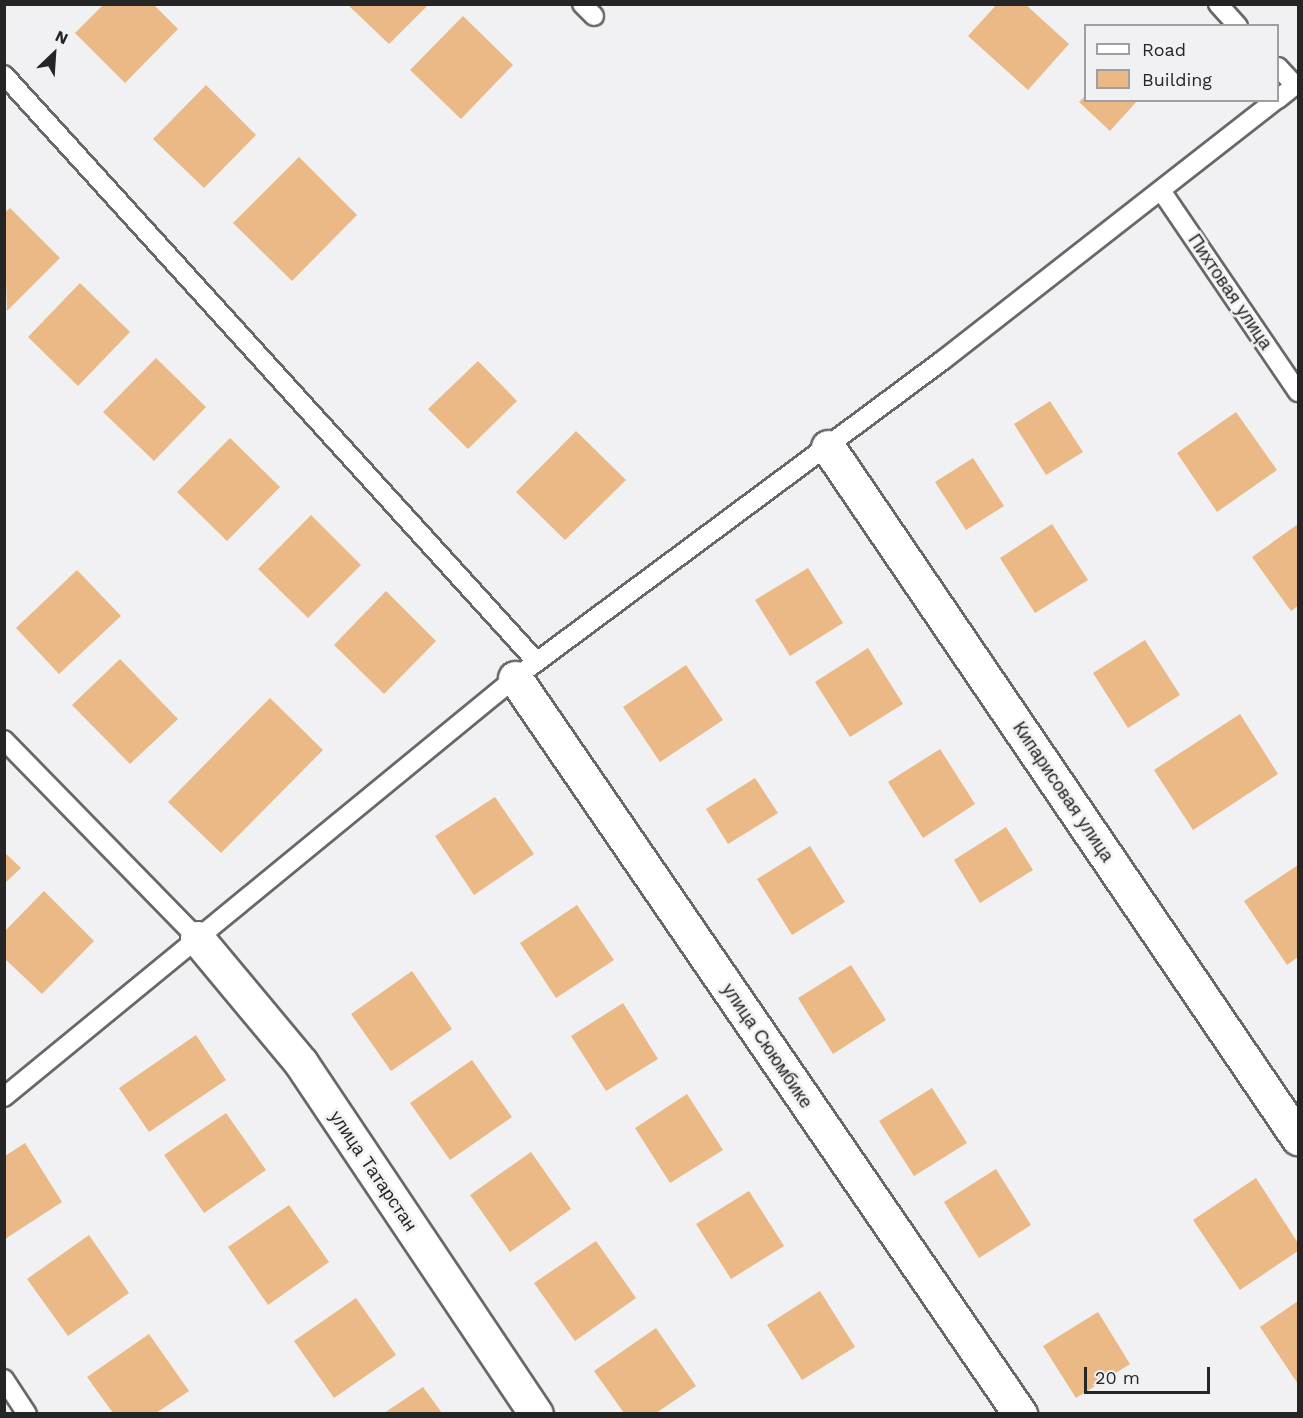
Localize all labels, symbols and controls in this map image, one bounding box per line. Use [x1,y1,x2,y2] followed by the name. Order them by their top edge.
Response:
[24,24,84,84] north arrow
[1084,24,1279,102] legend
[52,26,71,48] text: N
[1142,39,1186,60] text: Road
[1142,69,1212,90] text: Building
[1183,230,1277,354] street label: Пихтовая улица
[1008,718,1118,866] street label: Кипарисовая улица
[717,979,817,1113] street label: улица Сююмбике
[325,1107,421,1235] street label: улица Татарстан
[1087,1355,1213,1393] scale bar
[1095,1367,1140,1388] text: 20 m

